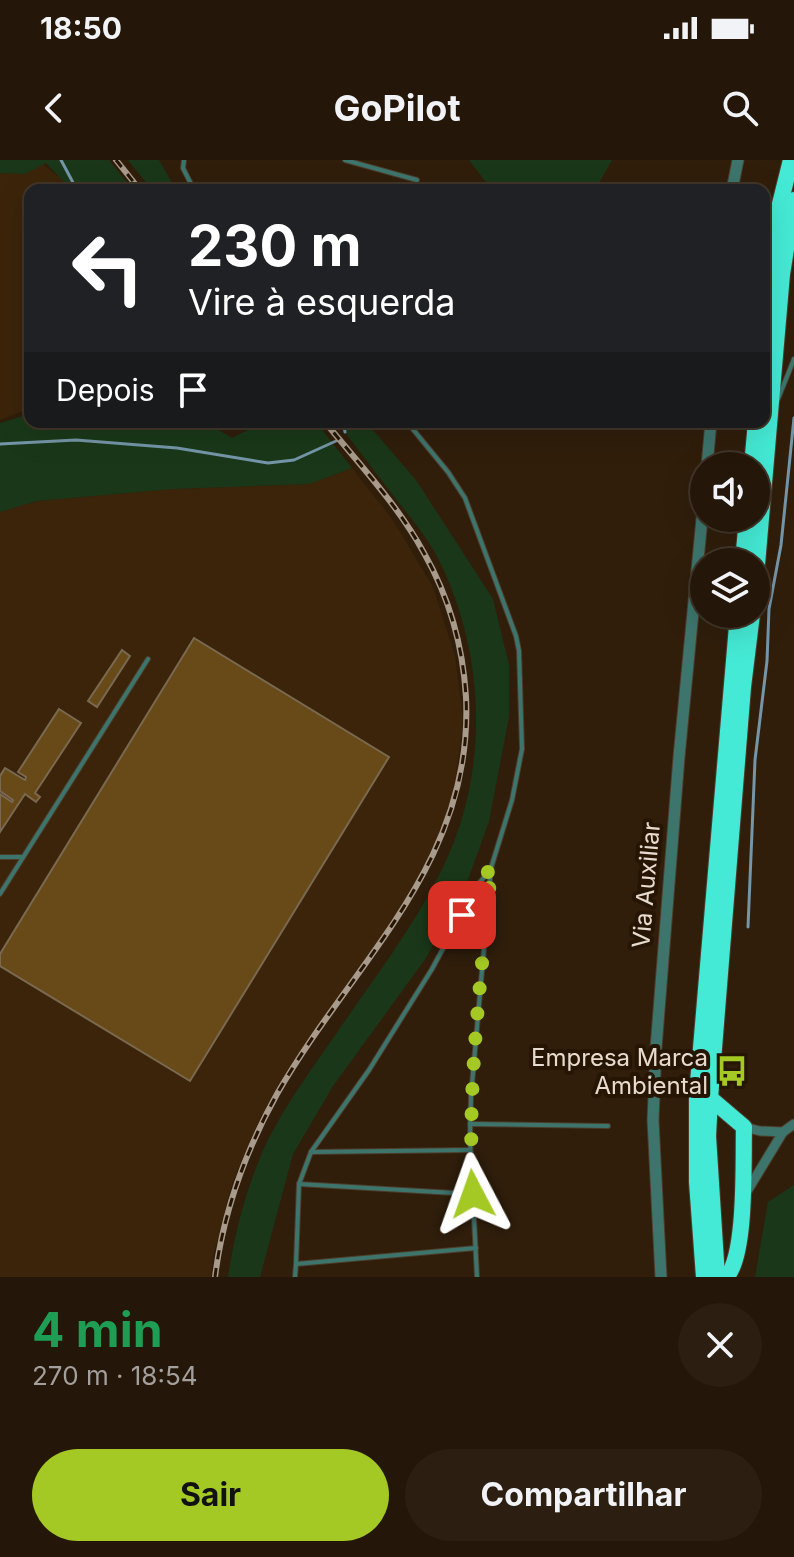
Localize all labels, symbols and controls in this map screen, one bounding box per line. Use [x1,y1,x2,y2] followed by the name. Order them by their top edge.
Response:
[40,10,122,46] text: 18:50
[32,86,76,130] icon: back
[333,86,461,130] text: GoPilot
[718,86,762,130] icon: search
[188,212,362,280] text: 230 m
[56,216,160,320] icon: left
[188,280,456,324] text: Vire à esquerda
[171,368,215,412] icon: arrive
[56,372,155,408] text: Depois
[690,452,770,628] map controls
[690,452,770,532] button: sound
[690,548,770,628] button: layers
[626,821,666,949] street label: Via Auxiliar
[428,881,496,949] pin
[440,893,484,937] icon: arrive
[531,1043,708,1100] place label: Empresa Marca Ambiental
[715,1054,749,1088] bus stop icon: Empresa Marca Ambiental
[431,1152,515,1236] position arrow
[32,1300,163,1359] text: 4 min
[678,1303,762,1387] button: close
[32,1360,198,1391] text: 270 m · 18:54
[32,1449,389,1541] button: Sair
[405,1449,762,1541] button: Compartilhar

